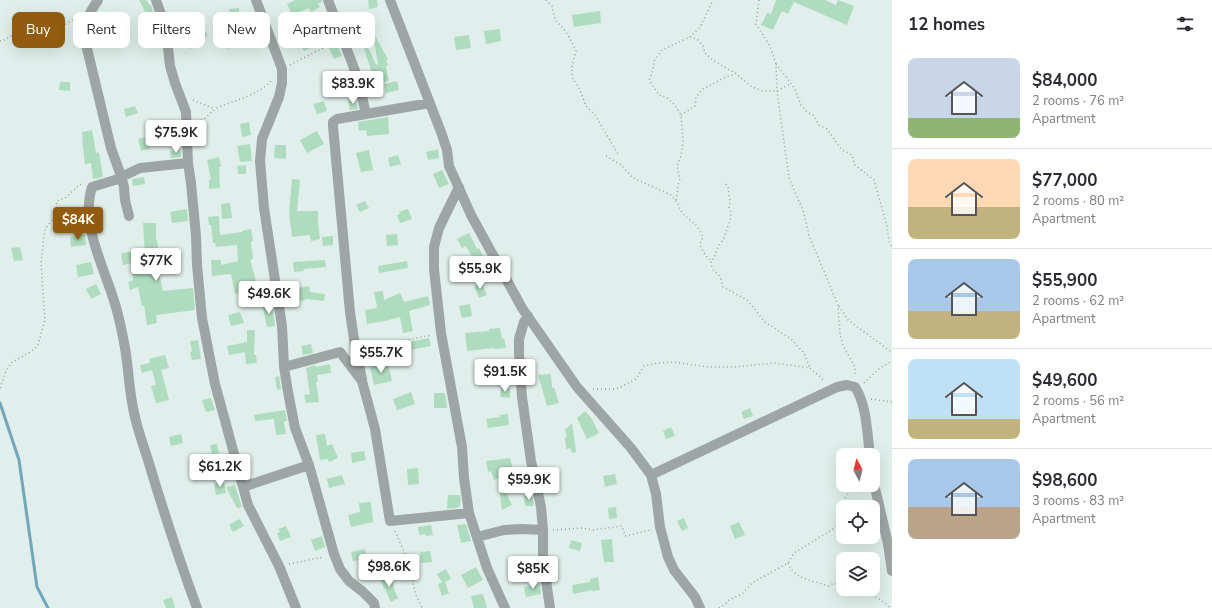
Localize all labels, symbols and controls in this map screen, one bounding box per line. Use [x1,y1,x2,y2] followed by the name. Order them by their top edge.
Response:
[12,12,65,48] chip: Buy
[73,12,130,48] chip: Rent
[138,12,205,48] chip: Filters
[213,12,270,48] chip: New
[278,12,375,48] chip: Apartment
[908,13,985,36] text: 12 homes
[1174,13,1196,35] icon: filters
[1032,69,1097,92] text: $84,000
[320,71,386,105] pin: $83.9K
[940,74,988,122] icon: home
[331,75,375,93] text: $83.9K
[1032,92,1124,110] text: 2 rooms · 76 m²
[1032,110,1095,128] text: Apartment
[143,120,209,154] pin: $75.9K
[154,124,198,142] text: $75.9K
[1032,169,1097,192] text: $77,000
[940,175,988,223] icon: home
[1032,192,1124,210] text: 2 rooms · 80 m²
[54,207,102,241] pin: $84K
[1032,210,1095,228] text: Apartment
[62,211,94,229] text: $84K
[132,248,180,282] pin: $77K
[140,252,172,270] text: $77K
[447,256,513,290] pin: $55.9K
[458,260,502,278] text: $55.9K
[1032,269,1097,292] text: $55,900
[940,275,988,323] icon: home
[236,281,302,315] pin: $49.6K
[247,285,291,303] text: $49.6K
[1032,292,1124,310] text: 2 rooms · 62 m²
[1032,310,1095,328] text: Apartment
[348,340,414,374] pin: $55.7K
[359,344,403,362] text: $55.7K
[472,359,538,393] pin: $91.5K
[483,363,527,381] text: $91.5K
[1032,369,1097,392] text: $49,600
[940,375,988,423] icon: home
[1032,392,1124,410] text: 2 rooms · 56 m²
[1032,410,1095,428] text: Apartment
[836,448,880,492] north arrow
[836,448,880,596] map controls
[187,454,253,488] pin: $61.2K
[198,458,242,476] text: $61.2K
[496,467,562,501] pin: $59.9K
[1032,469,1097,492] text: $98,600
[507,471,551,489] text: $59.9K
[940,475,988,523] icon: home
[1032,492,1124,510] text: 3 rooms · 83 m²
[836,500,880,544] button: locate
[1032,510,1095,528] text: Apartment
[836,552,880,596] button: layers
[356,554,422,588] pin: $98.6K
[509,556,557,590] pin: $85K
[367,558,411,576] text: $98.6K
[517,560,549,578] text: $85K

